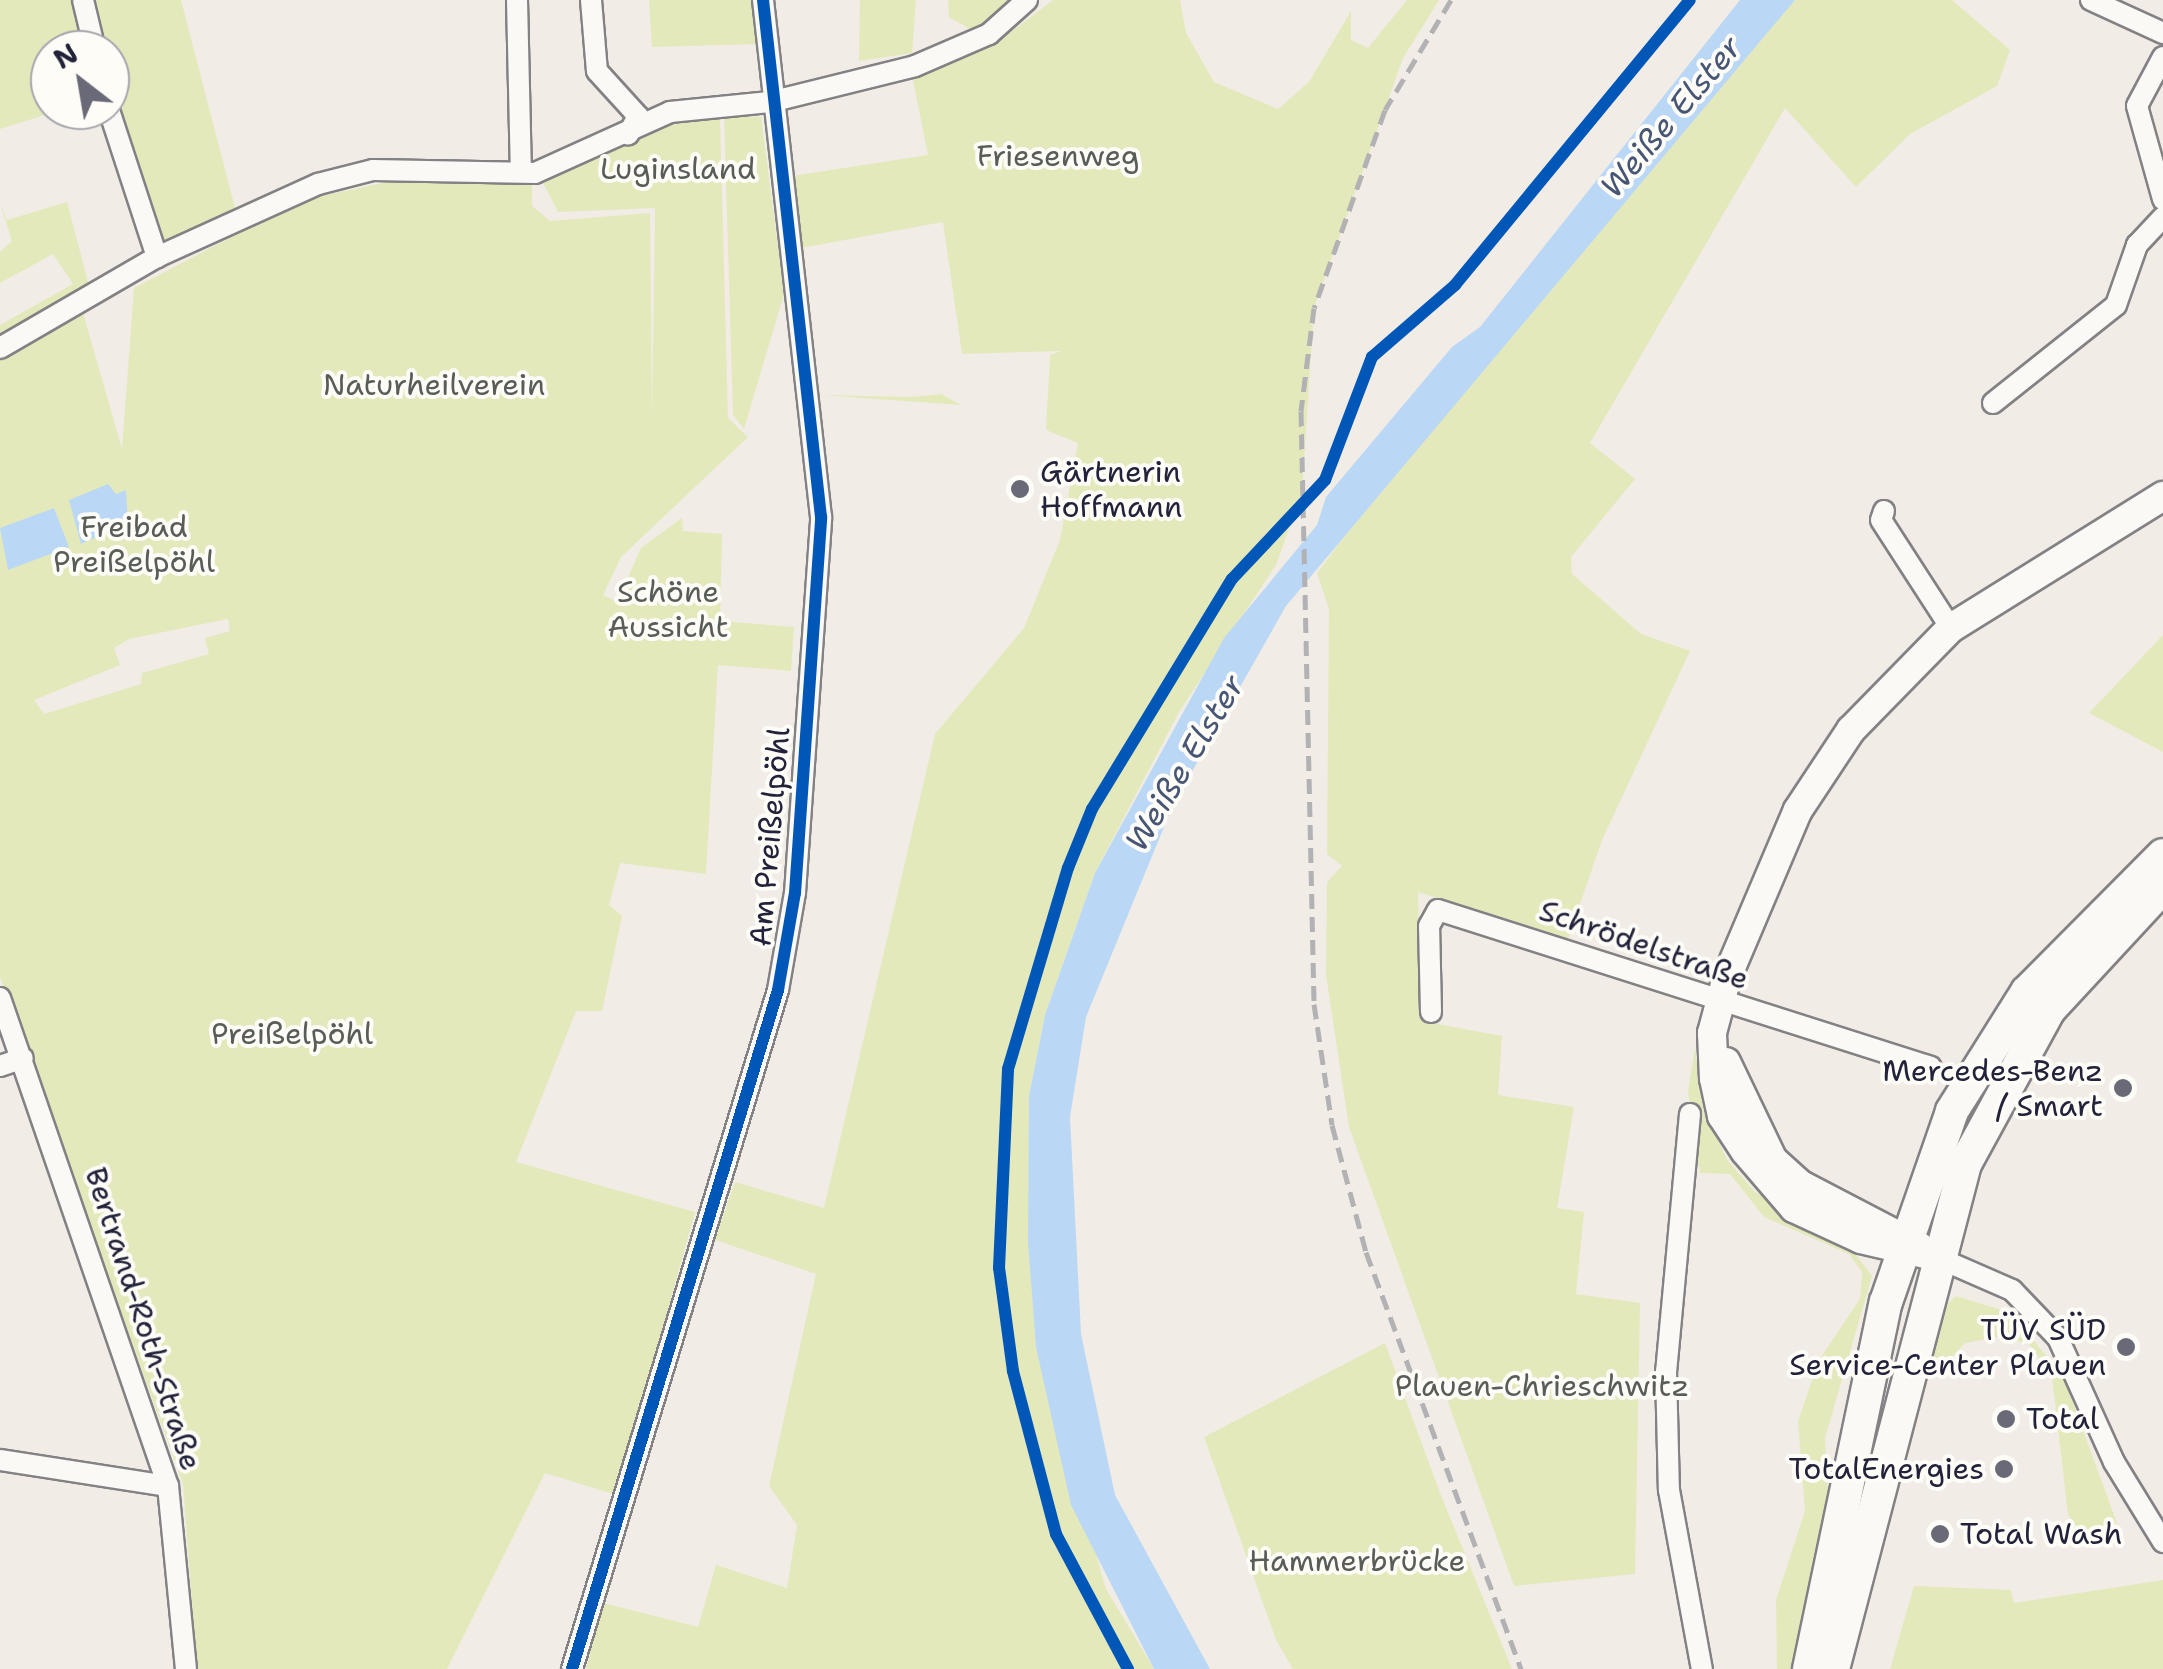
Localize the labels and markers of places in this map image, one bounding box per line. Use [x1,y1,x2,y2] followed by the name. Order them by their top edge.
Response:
[1040,454,1182,524] place label: Gärtnerin Hoffmann
[1009,478,1031,500] marker: Gärtnerin Hoffmann
[1882,1053,2103,1124] place label: Mercedes-Benz / Smart
[2112,1077,2134,1099] marker: Mercedes-Benz / Smart
[1789,1312,2106,1382] place label: TÜV SÜD Service-Center Plauen
[2115,1336,2137,1358] marker: TÜV SÜD Service-Center Plauen
[2026,1401,2099,1437] place label: Total
[1995,1408,2017,1430] marker: Total
[1788,1451,1984,1487] place label: TotalEnergies
[1993,1458,2015,1480] marker: TotalEnergies
[1960,1516,2123,1552] place label: Total Wash
[1929,1523,1951,1545] marker: Total Wash

